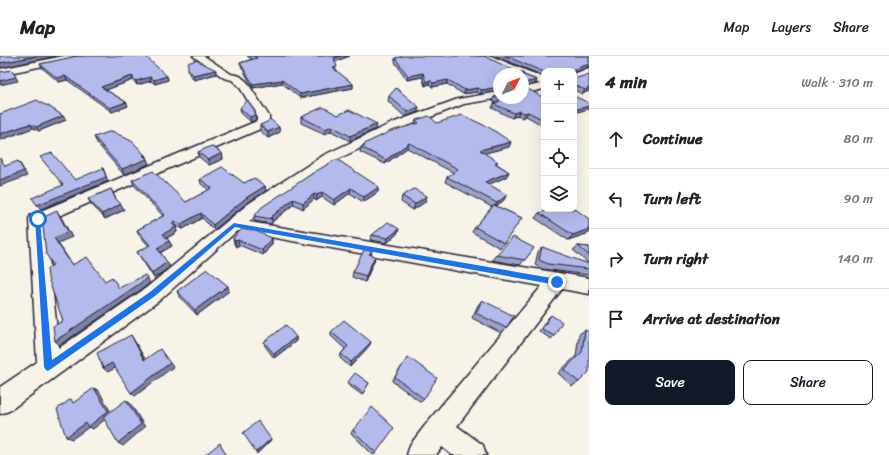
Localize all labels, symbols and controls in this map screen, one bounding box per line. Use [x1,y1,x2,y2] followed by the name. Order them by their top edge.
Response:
[20,11,55,44] text: Map
[724,15,749,40] text: Map
[771,15,811,40] text: Layers
[833,15,869,40] text: Share
[605,67,647,97] text: 4 min
[493,68,529,104] north arrow
[541,68,577,212] map controls
[541,68,577,104] button: +
[801,71,873,94] text: Walk · 310 m
[541,104,577,140] button: −
[643,126,703,152] text: Continue
[844,127,873,150] text: 80 m
[605,128,627,150] icon: ahead
[541,140,577,176] button: locate
[541,176,577,212] button: layers
[643,186,701,212] text: Turn left
[843,187,873,210] text: 90 m
[605,188,627,210] icon: left
[29,210,47,228] route start
[643,246,708,272] text: Turn right
[838,247,873,270] text: 140 m
[605,248,627,270] icon: right
[548,273,566,291] route end
[643,306,780,332] text: Arrive at destination
[605,308,627,330] icon: arrive
[605,360,735,405] button: Save
[743,360,873,405] button: Share

